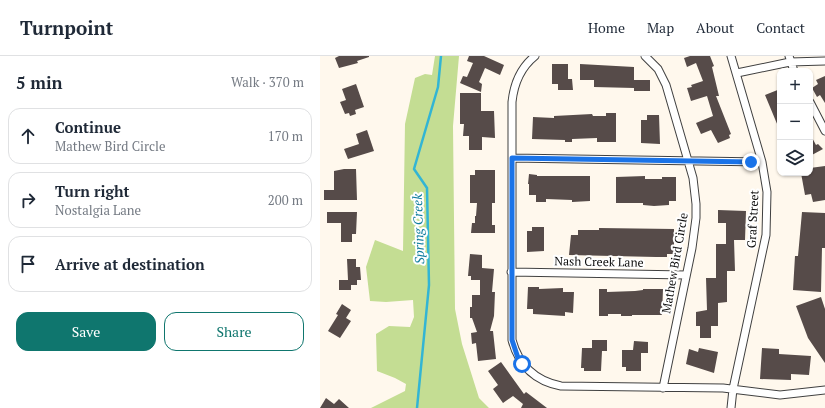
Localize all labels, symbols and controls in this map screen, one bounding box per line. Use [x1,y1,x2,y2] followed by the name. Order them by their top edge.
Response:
[20,15,113,40] text: Turnpoint
[588,18,625,37] text: Home
[647,18,674,37] text: Map
[696,18,734,37] text: About
[756,18,805,37] text: Contact
[777,68,813,176] map controls
[777,68,813,104] button: +
[16,71,63,94] text: 5 min
[231,73,304,91] text: Walk · 370 m
[777,104,813,140] button: −
[55,117,121,137] text: Continue
[17,125,39,147] icon: ahead
[268,127,303,145] text: 170 m
[55,137,166,155] text: Mathew Bird Circle
[777,140,813,176] button: layers
[742,153,760,171] route end
[55,181,130,201] text: Turn right
[17,189,39,211] icon: right
[743,189,762,248] street label: Graf Street
[268,191,303,209] text: 200 m
[408,193,428,265] water label: Spring Creek
[55,201,141,219] text: Nostalgia Lane
[658,211,691,314] street label: Mathew Bird Circle
[17,253,39,275] icon: arrive
[554,253,644,270] street label: Nash Creek Lane
[55,254,205,274] text: Arrive at destination
[16,312,156,351] button: Save
[164,312,304,351] button: Share
[513,355,531,373] route start

